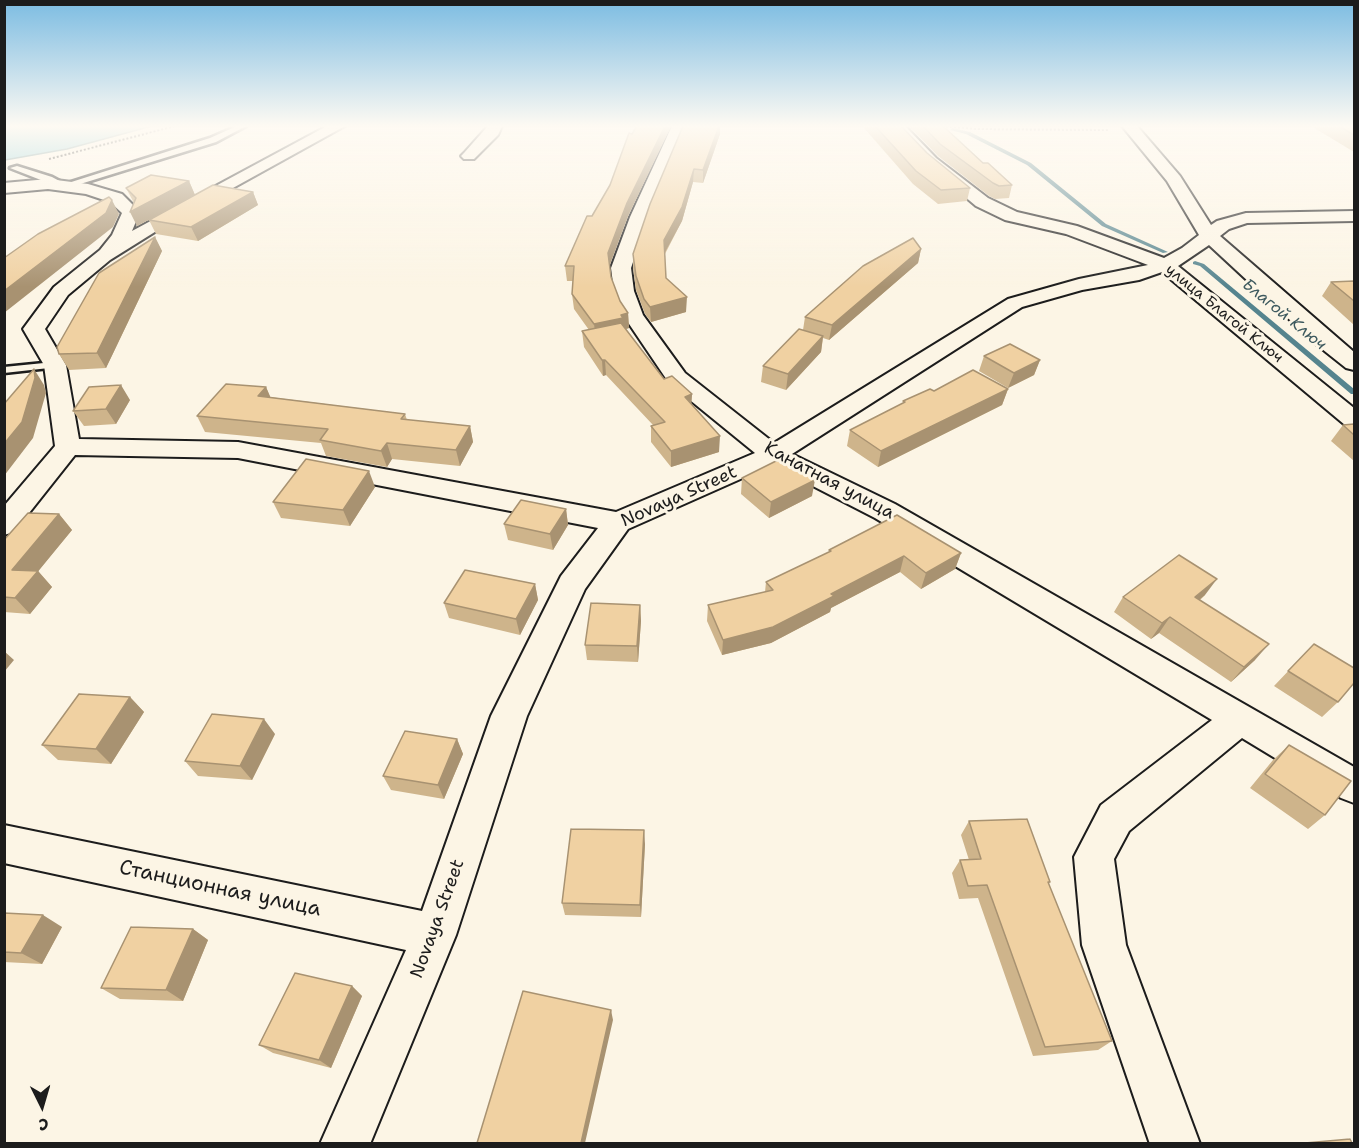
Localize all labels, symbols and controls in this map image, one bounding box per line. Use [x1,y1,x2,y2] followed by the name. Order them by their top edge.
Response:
[1162,261,1286,367] street label: улица Благой Ключ
[1238,275,1330,355] water label: Благой Ключ
[760,438,898,524] street label: Канатная улица
[618,462,740,532] street label: Novaya Street
[117,855,323,923] street label: Станционная улица
[407,857,469,981] street label: Novaya Street
[12,1076,72,1136] north arrow
[38,1114,49,1135] text: С

